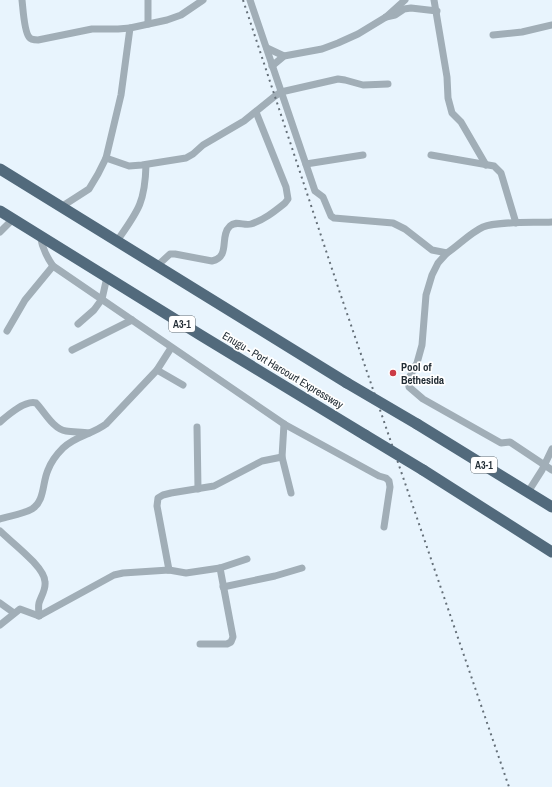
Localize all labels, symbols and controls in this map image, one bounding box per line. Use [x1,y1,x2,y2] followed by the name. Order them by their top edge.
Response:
[169,316,195,332] road number: A3-1
[220,328,347,412] street label: Enugu - Port Harcourt Expressway
[401,360,444,387] place label: Pool of Bethesida
[388,368,398,378] marker: Pool of Bethesida
[471,457,497,473] road number: A3-1

